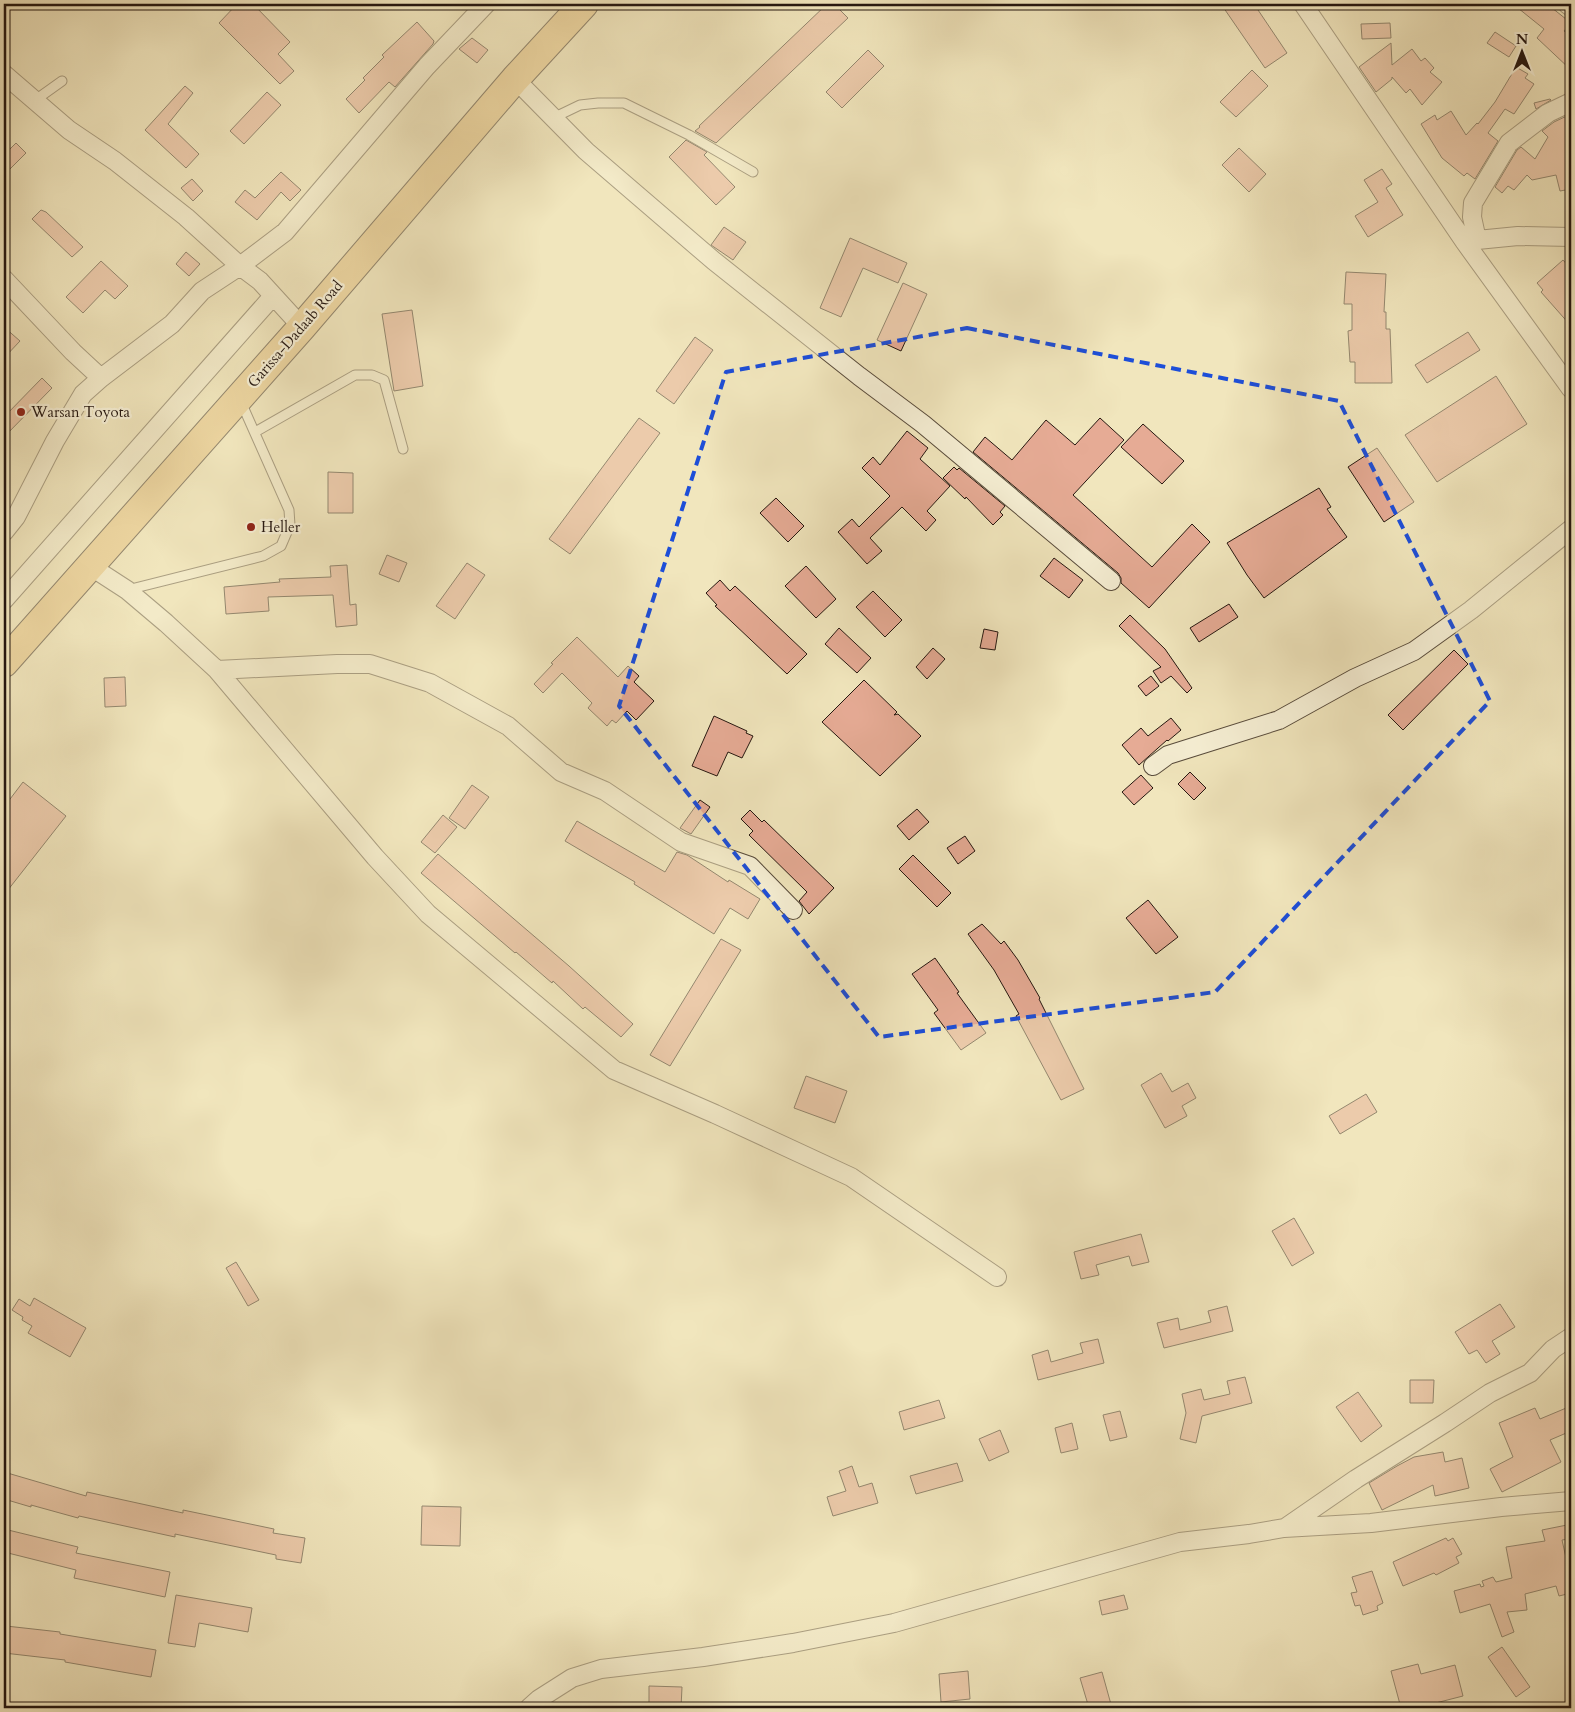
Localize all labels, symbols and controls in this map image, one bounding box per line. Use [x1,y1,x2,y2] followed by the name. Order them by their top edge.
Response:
[1498,28,1548,78] north arrow
[1516,30,1528,49] text: N
[243,276,347,392] street label: Garissa-Dadaab Road
[30,402,130,422] place label: Warsan Toyota
[15,406,27,418] marker: Warsan Toyota
[261,517,301,537] place label: Heller
[245,521,257,533] marker: Heller

